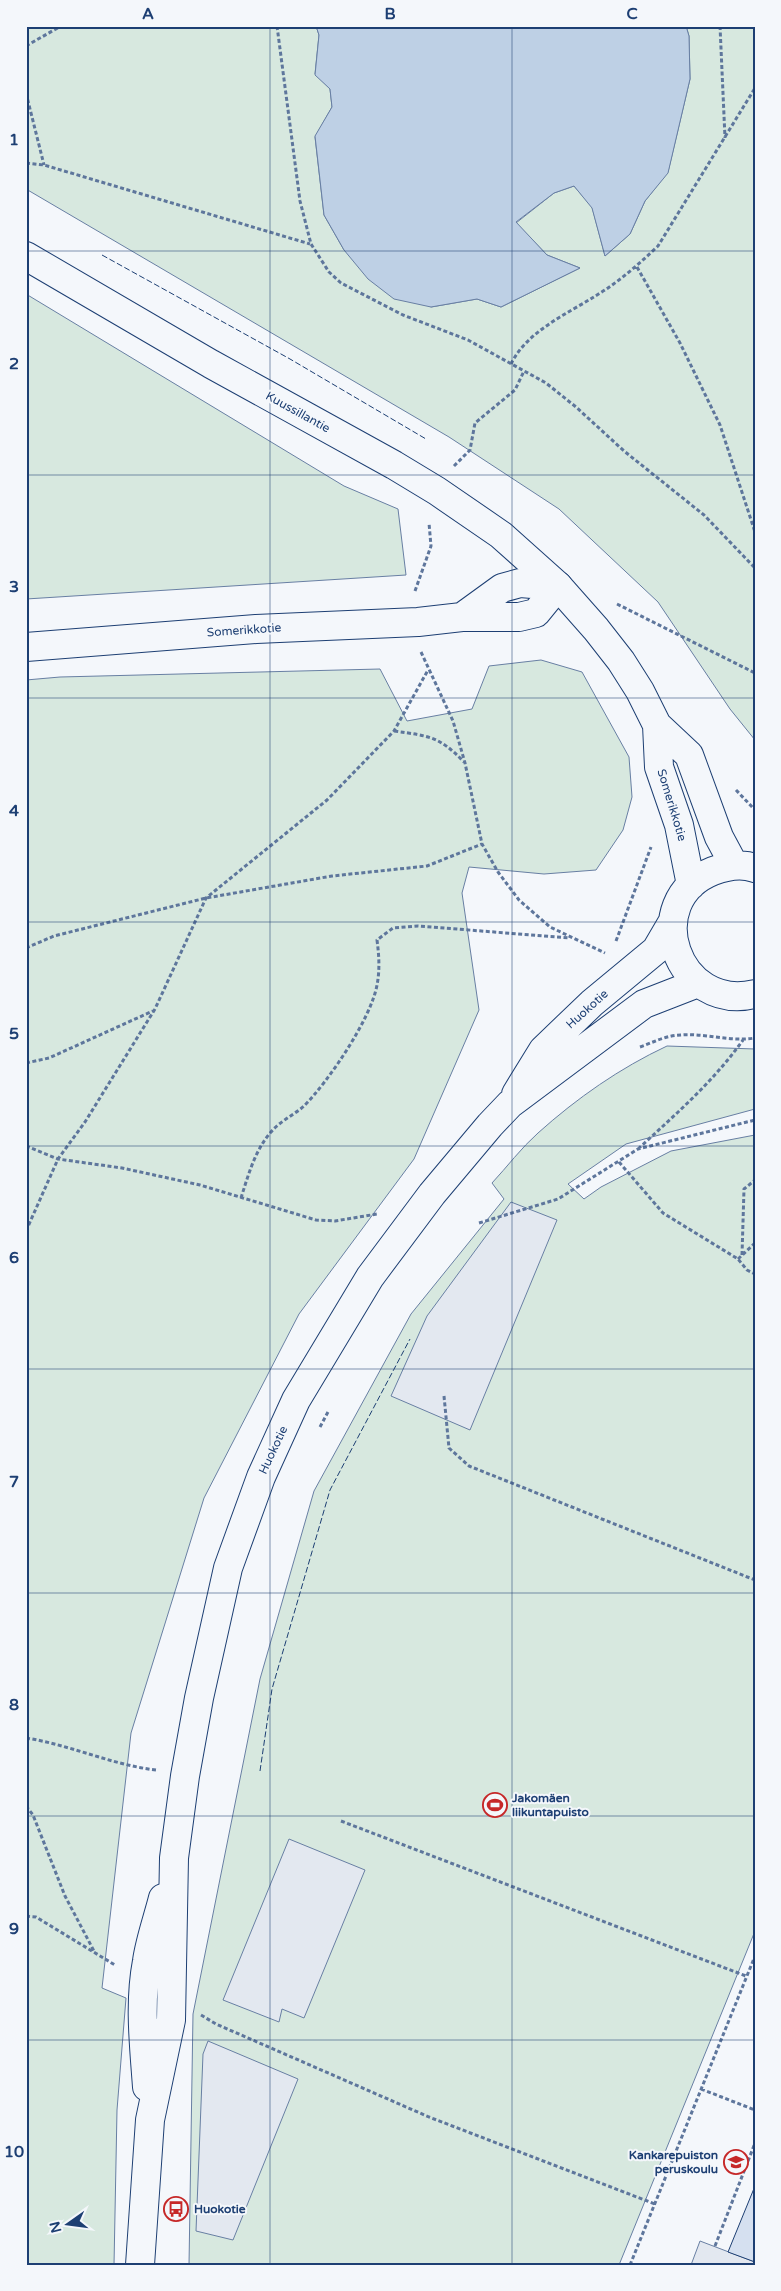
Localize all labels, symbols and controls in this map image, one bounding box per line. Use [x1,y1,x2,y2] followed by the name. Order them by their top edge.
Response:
[142,4,154,24] text: A
[384,4,396,24] text: B
[626,4,638,24] text: C
[9,130,19,150] text: 1
[9,354,19,374] text: 2
[263,389,333,436] street label: Kuussillantie
[9,577,19,597] text: 3
[206,620,282,640] street label: Somerikkotie
[654,767,690,843] street label: Somerikkotie
[9,801,19,821] text: 4
[563,986,611,1031] street label: Huokotie
[9,1024,19,1044] text: 5
[9,1248,19,1268] text: 6
[256,1423,290,1476] street label: Huokotie
[9,1472,19,1492] text: 7
[9,1695,19,1715] text: 8
[511,1791,589,1820] place label: Jakomäen liikuntapuisto
[482,1792,508,1818] sports icon: Jakomäen liikuntapuisto
[9,1919,19,1939] text: 9
[4,2142,24,2162] text: 10
[629,2148,718,2177] place label: Kankarepuiston peruskoulu
[723,2149,749,2175] school or university icon: Kankarepuiston peruskoulu
[163,2196,189,2222] bus stop icon: Huokotie
[42,2198,92,2248] north arrow
[194,2202,246,2216] place label: Huokotie
[46,2220,65,2235] text: N

